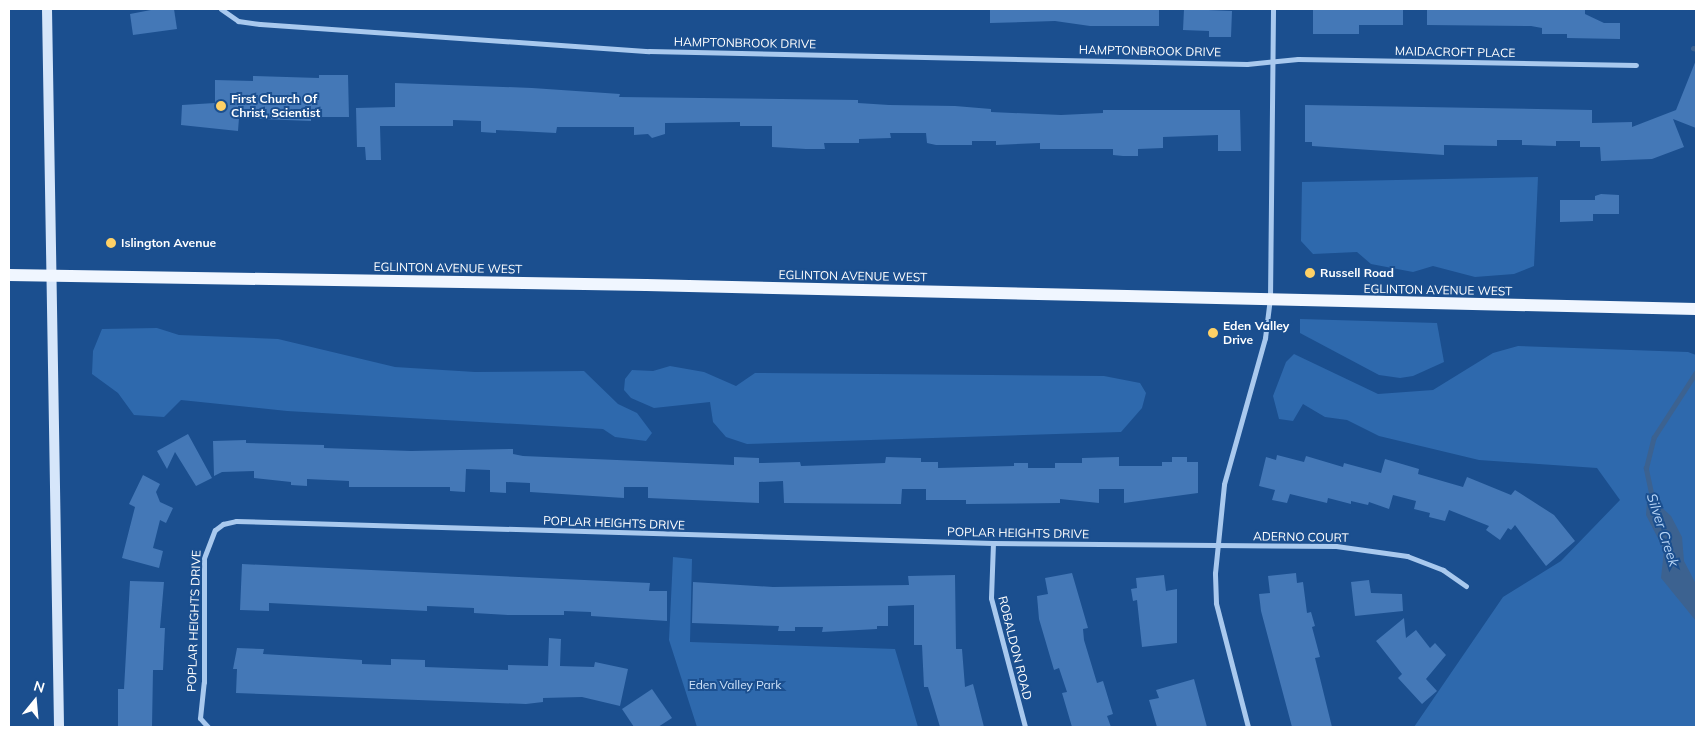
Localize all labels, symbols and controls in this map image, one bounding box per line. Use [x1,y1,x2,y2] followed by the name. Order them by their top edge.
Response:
[674,35,816,51] street label: HAMPTONBROOK DRIVE
[1079,43,1221,59] street label: HAMPTONBROOK DRIVE
[1395,44,1515,60] street label: MAIDACROFT PLACE
[231,92,320,120] place label: First Church Of Christ, Scientist
[215,100,227,112] marker: First Church Of Christ, Scientist
[121,236,216,250] place label: Islington Avenue
[105,237,117,249] marker: Islington Avenue
[373,260,523,276] street label: EGLINTON AVENUE WEST
[1320,266,1394,280] place label: Russell Road
[1304,267,1316,279] marker: Russell Road
[778,268,928,284] street label: EGLINTON AVENUE WEST
[1363,282,1513,298] street label: EGLINTON AVENUE WEST
[1223,319,1289,347] place label: Eden Valley Drive
[1207,327,1219,339] marker: Eden Valley Drive
[1643,491,1683,569] water label: Silver Creek
[543,513,685,533] street label: POPLAR HEIGHTS DRIVE
[947,525,1089,541] street label: POPLAR HEIGHTS DRIVE
[1253,529,1349,545] street label: ADERNO COURT
[184,550,204,692] street label: POPLAR HEIGHTS DRIVE
[995,595,1035,701] street label: ROBALDON ROAD
[10,676,60,726] north arrow
[32,677,47,697] text: N
[689,678,781,692] park label: Eden Valley Park

